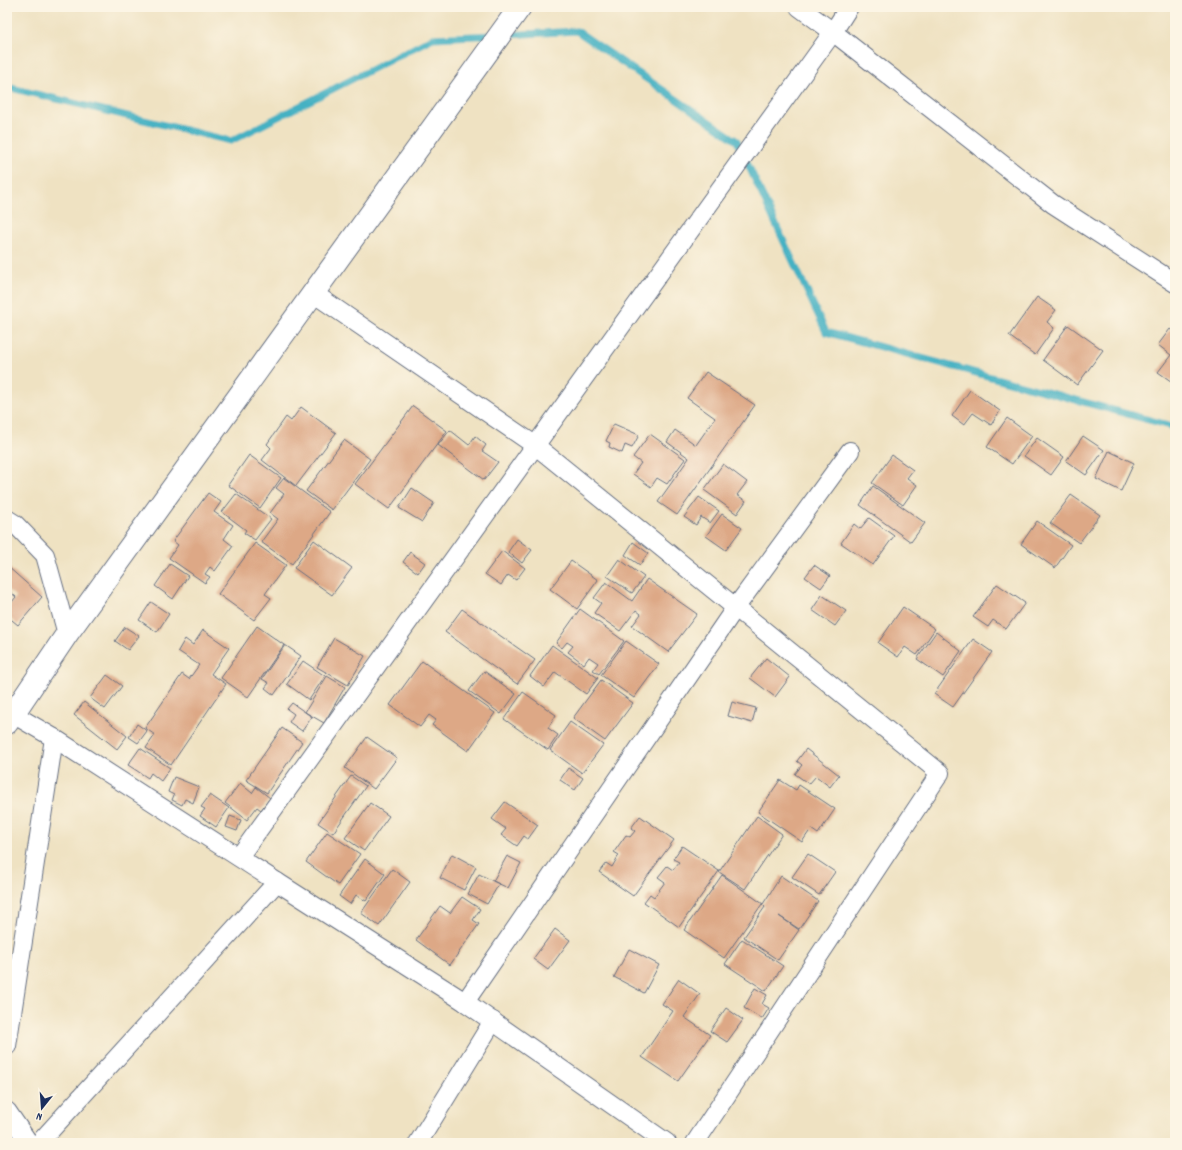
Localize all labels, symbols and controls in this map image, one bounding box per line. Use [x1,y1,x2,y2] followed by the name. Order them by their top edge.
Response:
[22,1088,62,1128] north arrow
[34,1107,45,1124] text: N

